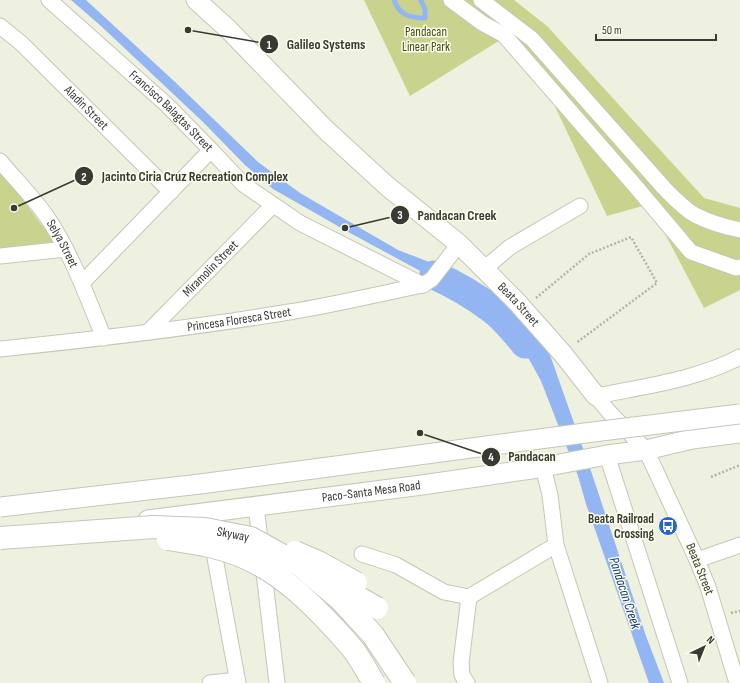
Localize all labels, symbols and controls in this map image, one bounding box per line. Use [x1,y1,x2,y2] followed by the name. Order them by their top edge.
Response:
[596,16,716,42] scale bar
[602,23,622,38] text: 50 m
[402,24,450,55] park label: Pandacan Linear Park
[259,31,373,57] callout: Galileo Systems
[287,36,365,53] text: Galileo Systems
[267,38,272,53] text: 1
[126,67,216,155] street label: Francisco Balagtas Street
[60,82,112,133] street label: Aladin Street
[74,163,297,189] callout: Jacinto Ciria Cruz Recreation Complex
[101,168,288,185] text: Jacinto Ciria Cruz Recreation Complex
[81,170,87,185] text: 2
[390,202,505,228] callout: Pandacan Creek
[417,207,497,224] text: Pandacan Creek
[397,208,403,223] text: 3
[43,216,82,270] street label: Selya Street
[179,237,242,300] street label: Miramolin Street
[494,279,543,330] street label: Beata Street
[186,304,292,335] street label: Princesa Floresca Street
[481,444,564,470] callout: Pandacan
[508,448,556,465] text: Pandacan
[488,450,494,465] text: 4
[321,477,421,506] street label: Paco-Santa Mesa Road
[588,511,655,542] place label: Beata Railroad Crossing
[657,515,679,537] bus stop icon: Beata Railroad Crossing
[215,523,251,545] street label: Skyway
[682,541,718,597] street label: Beata Street
[605,555,645,632] water label: Pandacan Creek
[684,627,724,667] north arrow
[704,633,717,647] text: N

